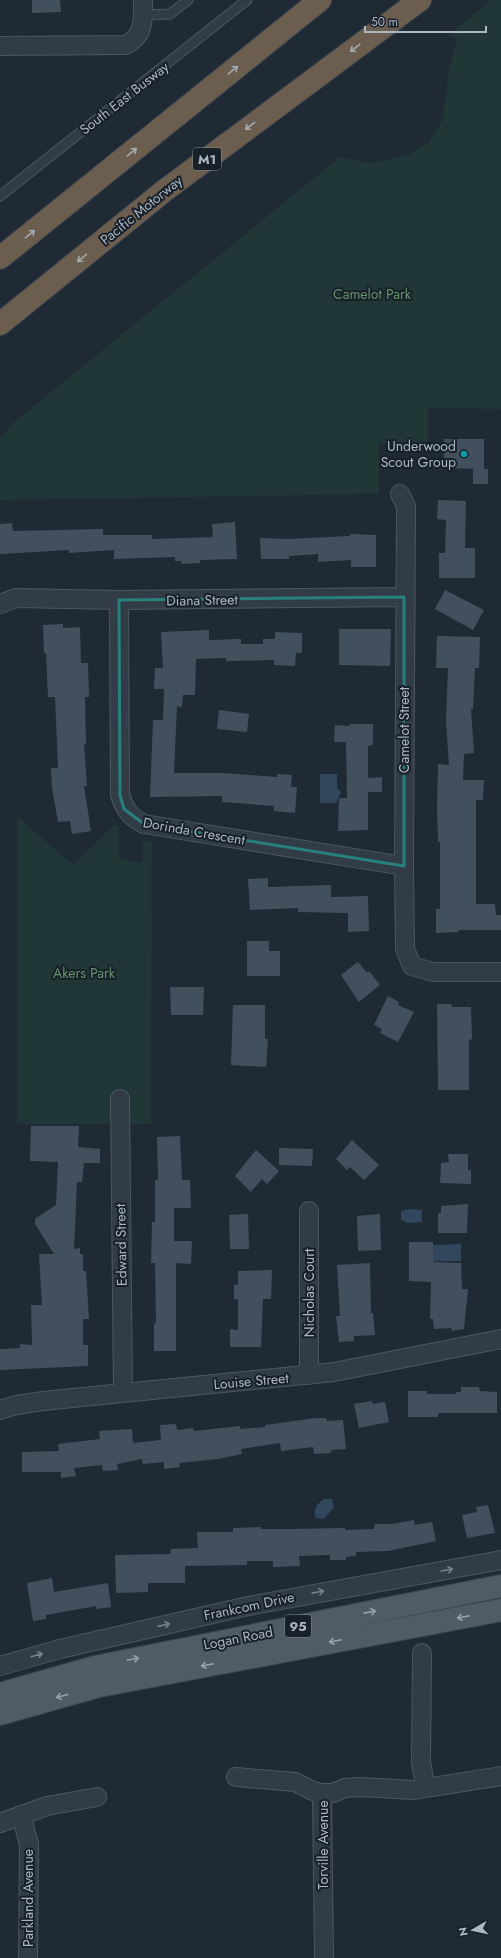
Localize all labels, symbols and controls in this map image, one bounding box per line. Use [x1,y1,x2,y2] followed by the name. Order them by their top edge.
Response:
[365,8,486,34] scale bar
[371,13,398,31] text: 50 m
[349,44,360,53] one-way arrow
[75,56,173,139] street label: South East Busway
[227,66,238,75] one-way arrow
[245,122,256,130] one-way arrow
[126,148,137,156] one-way arrow
[193,148,221,170] road number: M1
[96,170,187,249] street label: Pacific Motorway
[25,229,36,238] one-way arrow
[76,253,87,262] one-way arrow
[333,284,412,304] park label: Camelot Park
[381,436,456,472] place label: Underwood Scout Group
[459,449,469,459] marker: Underwood Scout Group
[166,589,239,611] street label: Diana Street
[394,686,414,773] street label: Camelot Street
[141,812,247,850] street label: Dorinda Crescent
[53,963,116,983] park label: Akers Park
[110,1203,132,1286] street label: Edward Street
[299,1248,319,1337] street label: Nicholas Court
[213,1368,290,1394] street label: Louise Street
[440,1566,453,1574] one-way arrow
[202,1587,296,1625] street label: Frankcom Drive
[311,1588,324,1596] one-way arrow
[363,1608,376,1616] one-way arrow
[457,1613,470,1621] one-way arrow
[285,1615,311,1637] road number: 95
[157,1620,170,1628] one-way arrow
[202,1621,274,1655] street label: Logan Road
[329,1637,342,1645] one-way arrow
[31,1651,44,1658] one-way arrow
[126,1654,139,1662] one-way arrow
[201,1661,214,1669] one-way arrow
[56,1693,69,1700] one-way arrow
[313,1800,333,1890] street label: Torville Avenue
[18,1849,38,1947] street label: Parkland Avenue
[453,1910,493,1950] north arrow
[455,1926,472,1937] text: N

